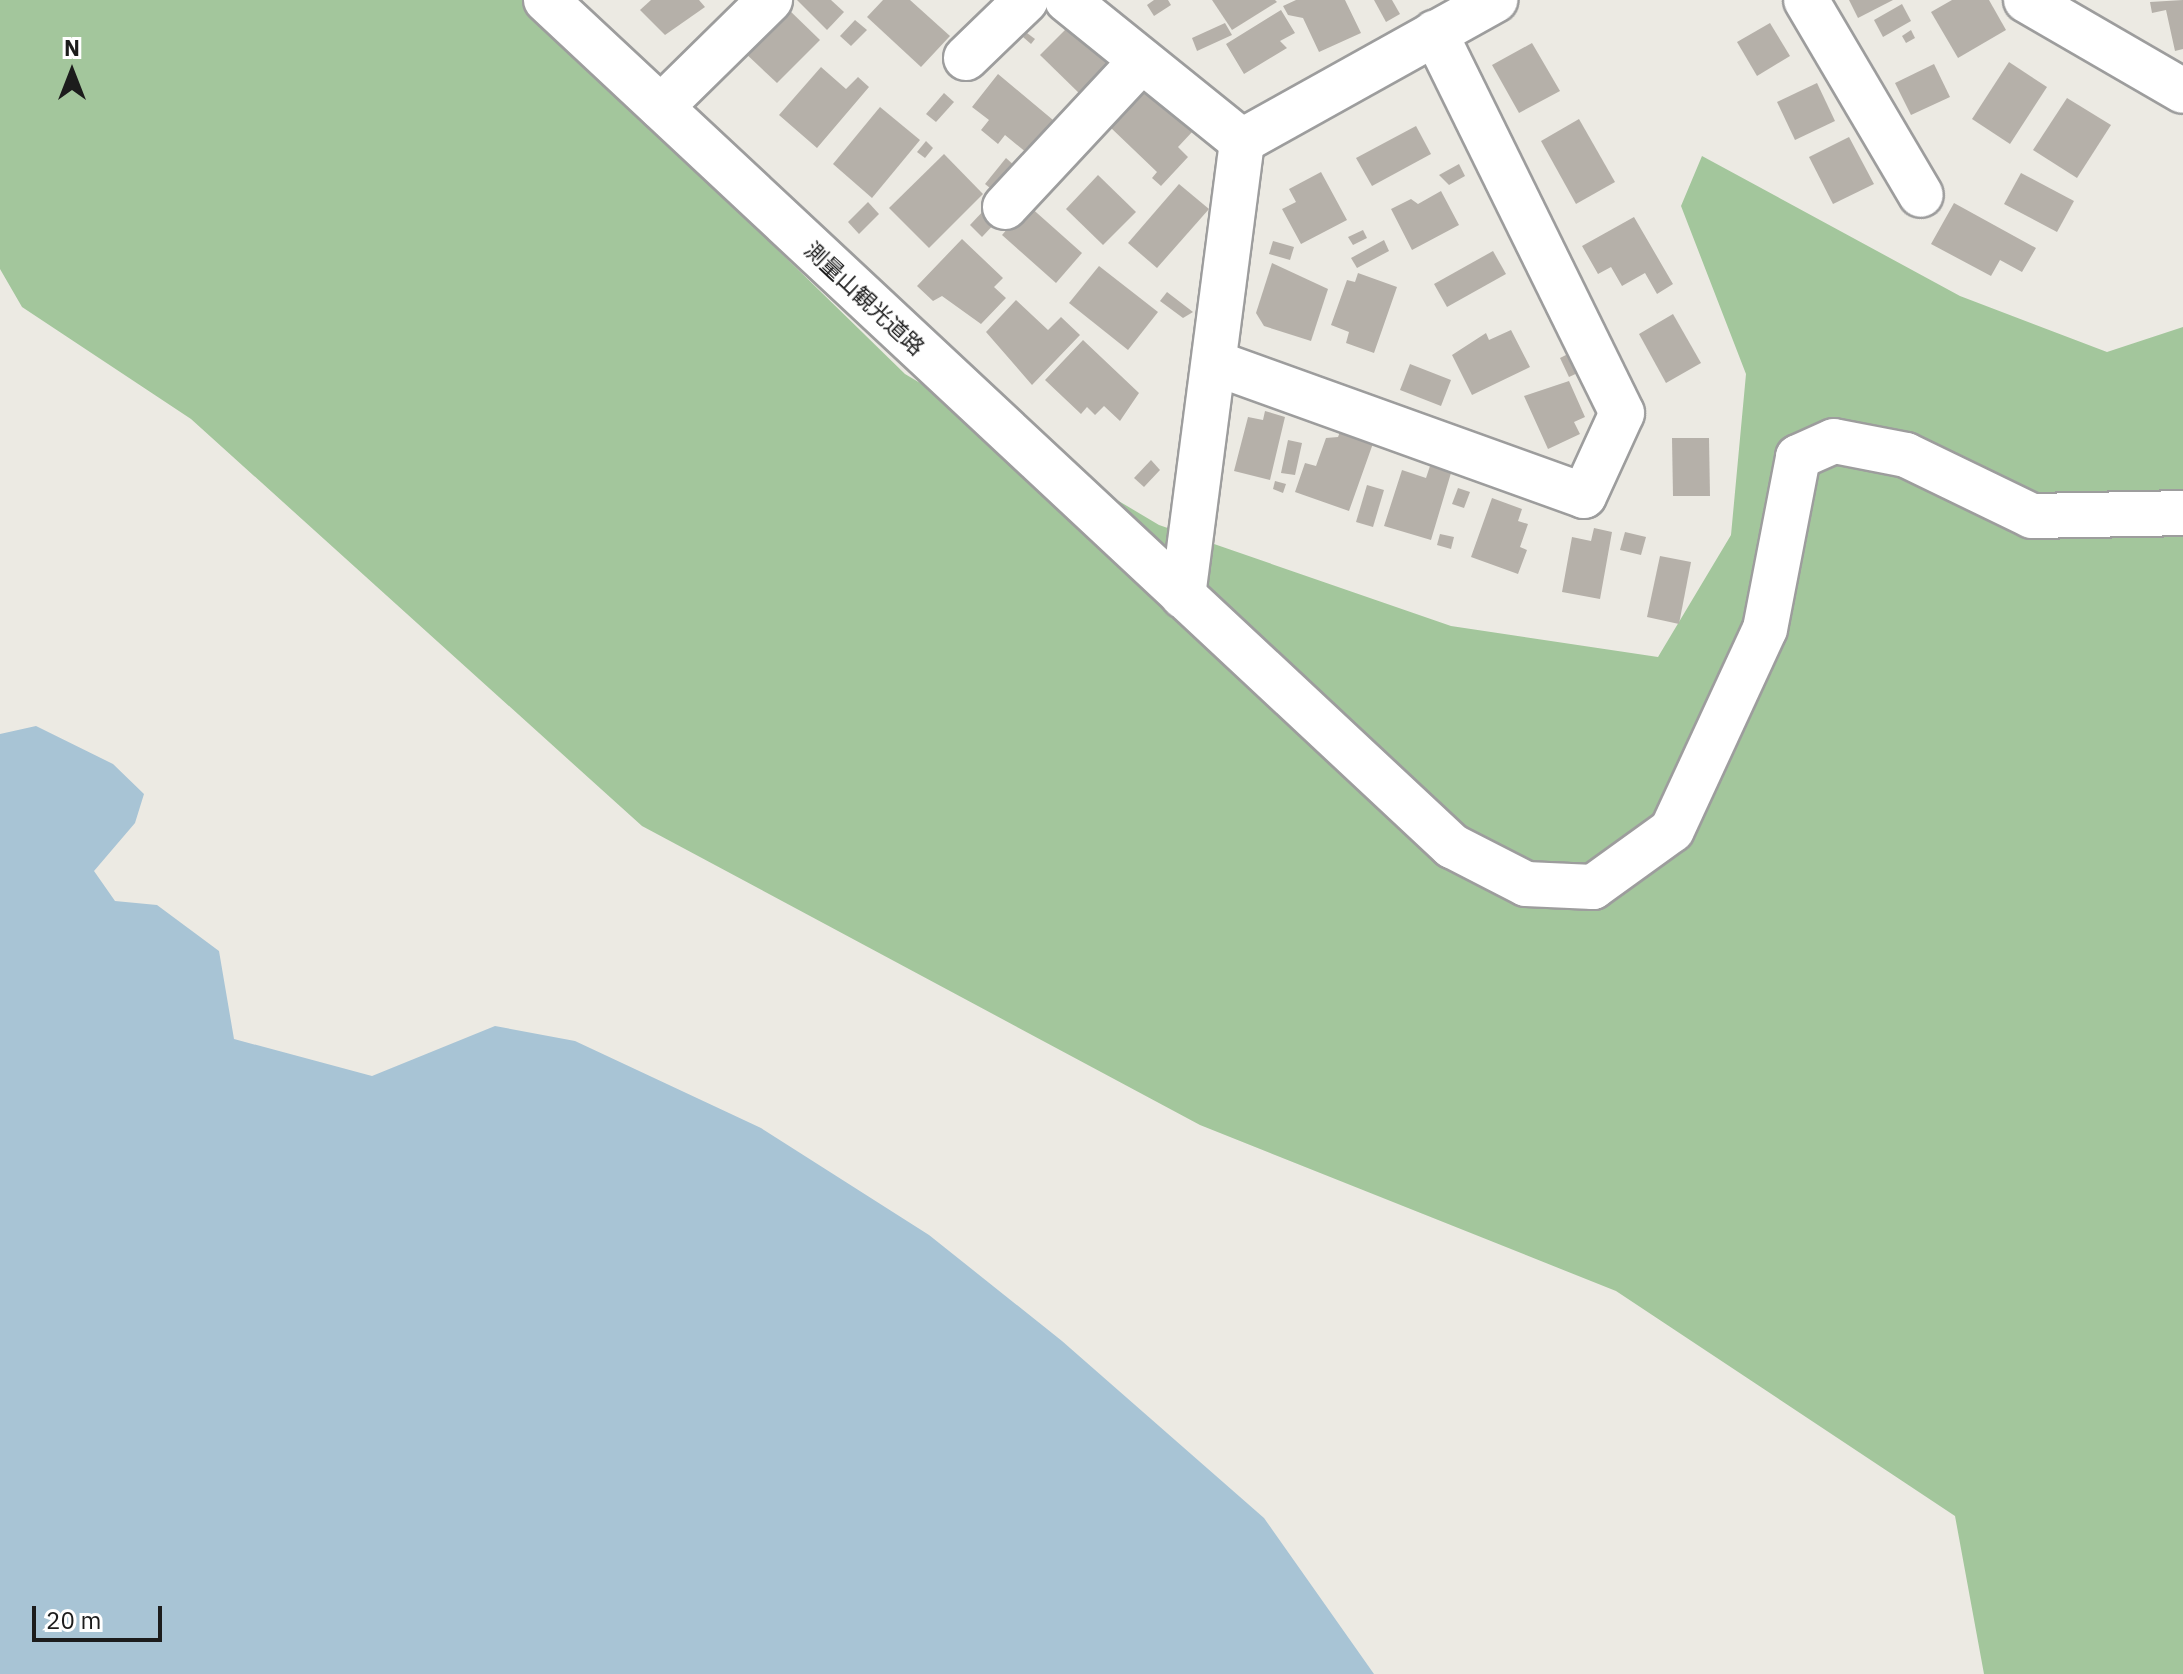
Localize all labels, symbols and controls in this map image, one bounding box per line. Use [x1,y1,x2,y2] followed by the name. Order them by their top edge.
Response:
[32,32,112,112] north arrow
[64,33,80,62] text: N
[800,236,930,360] street label: 測量山観光道路
[36,1590,166,1640] scale bar
[46,1604,101,1636] text: 20 m

